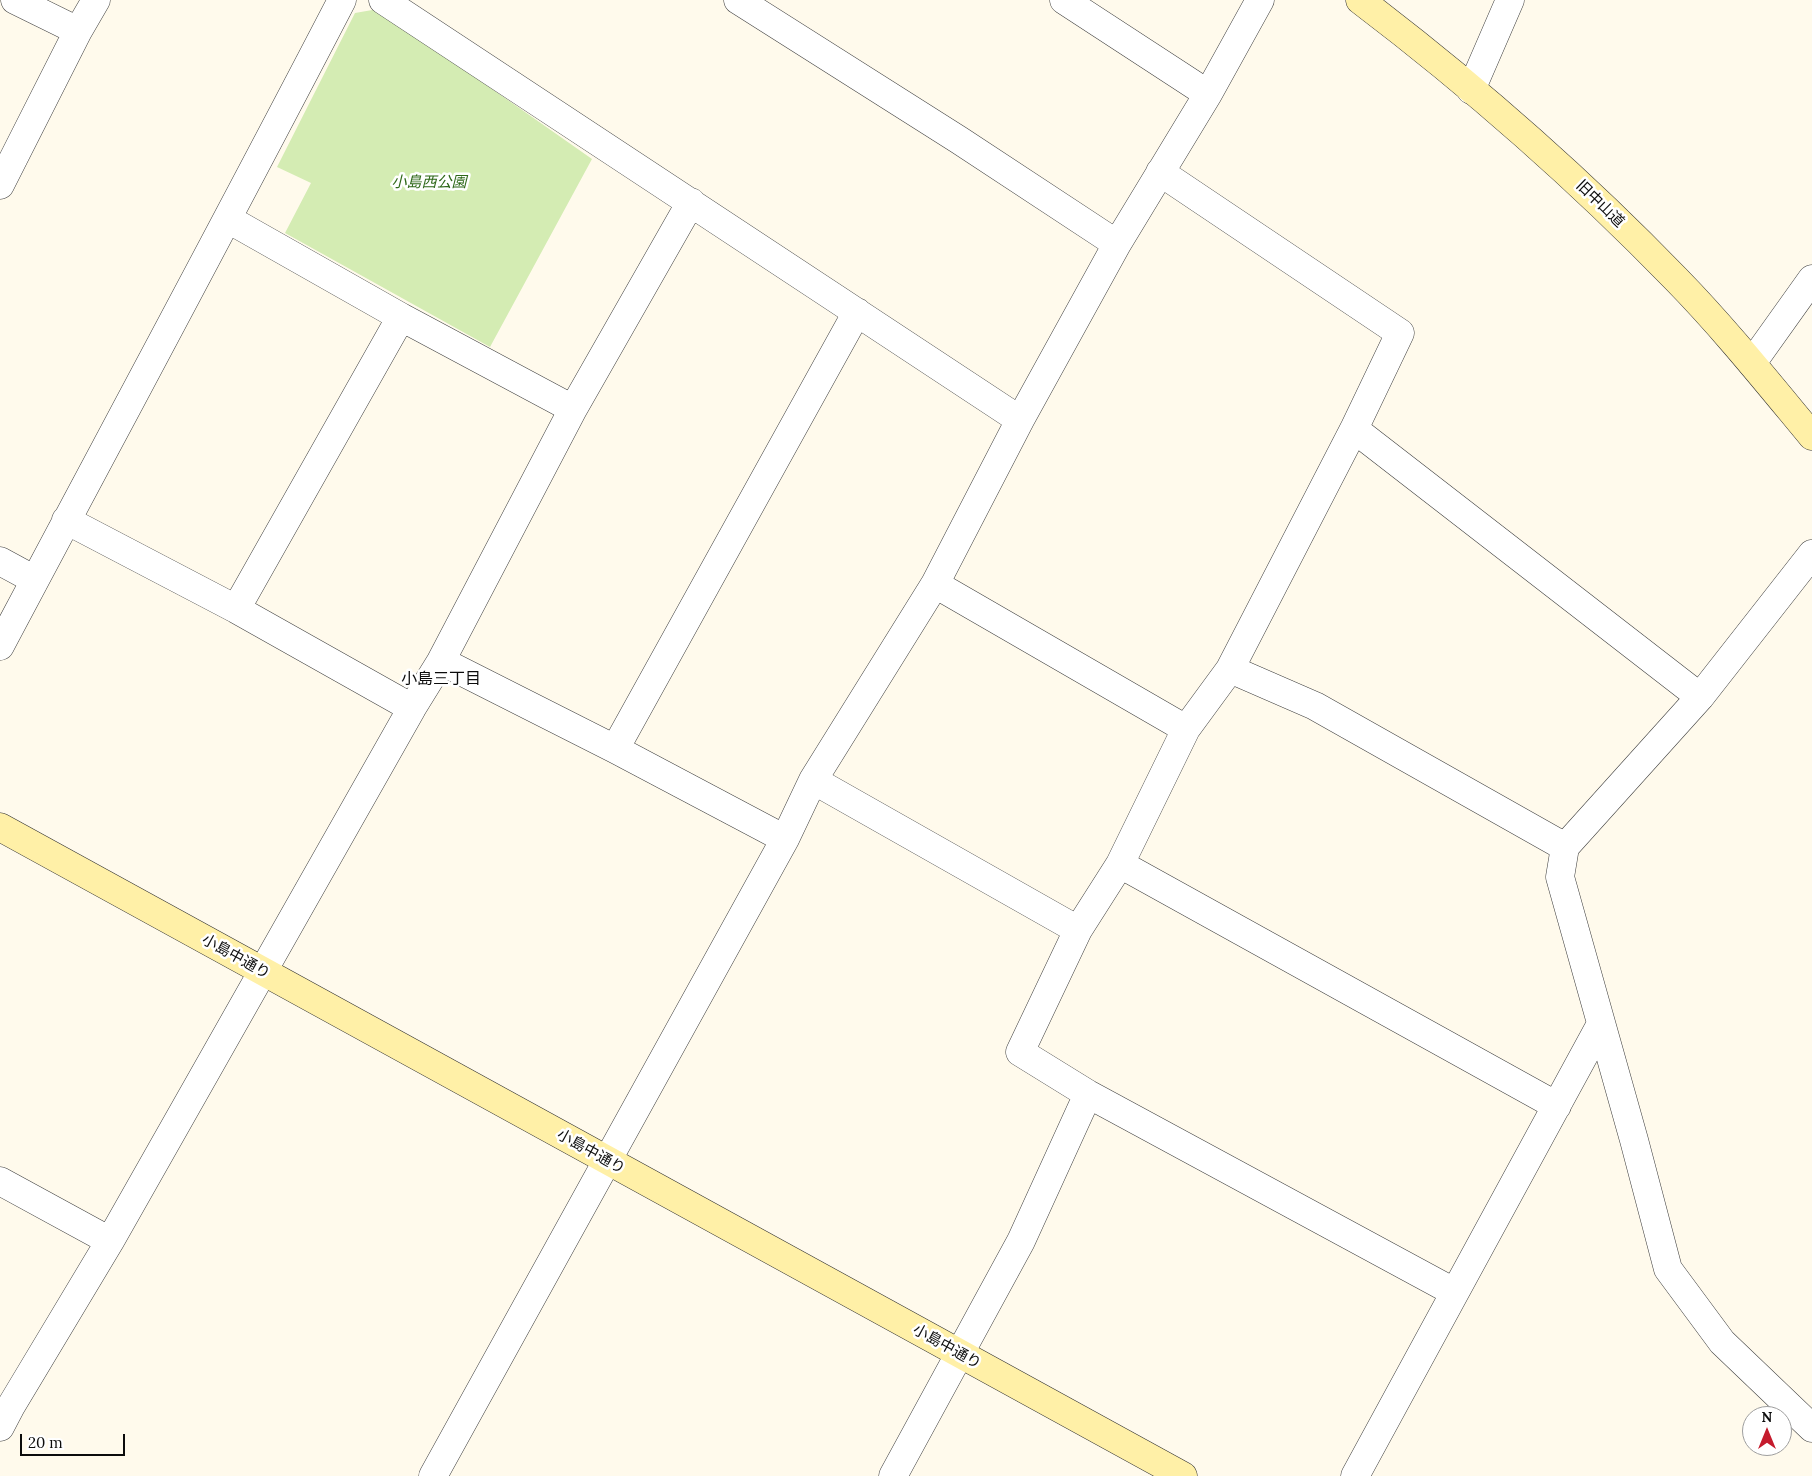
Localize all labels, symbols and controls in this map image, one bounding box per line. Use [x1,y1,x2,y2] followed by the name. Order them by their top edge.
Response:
[392,174,466,192] park label: 小島西公園
[1572,177,1628,231] street label: 旧中山道
[401,669,481,689] district label: 小島三丁目
[199,931,273,983] street label: 小島中通り
[554,1126,628,1178] street label: 小島中通り
[910,1321,984,1373] street label: 小島中通り
[1742,1406,1792,1456] north arrow
[1762,1408,1772,1426] text: N
[22,1424,128,1456] scale bar
[28,1433,63,1452] text: 20 m

